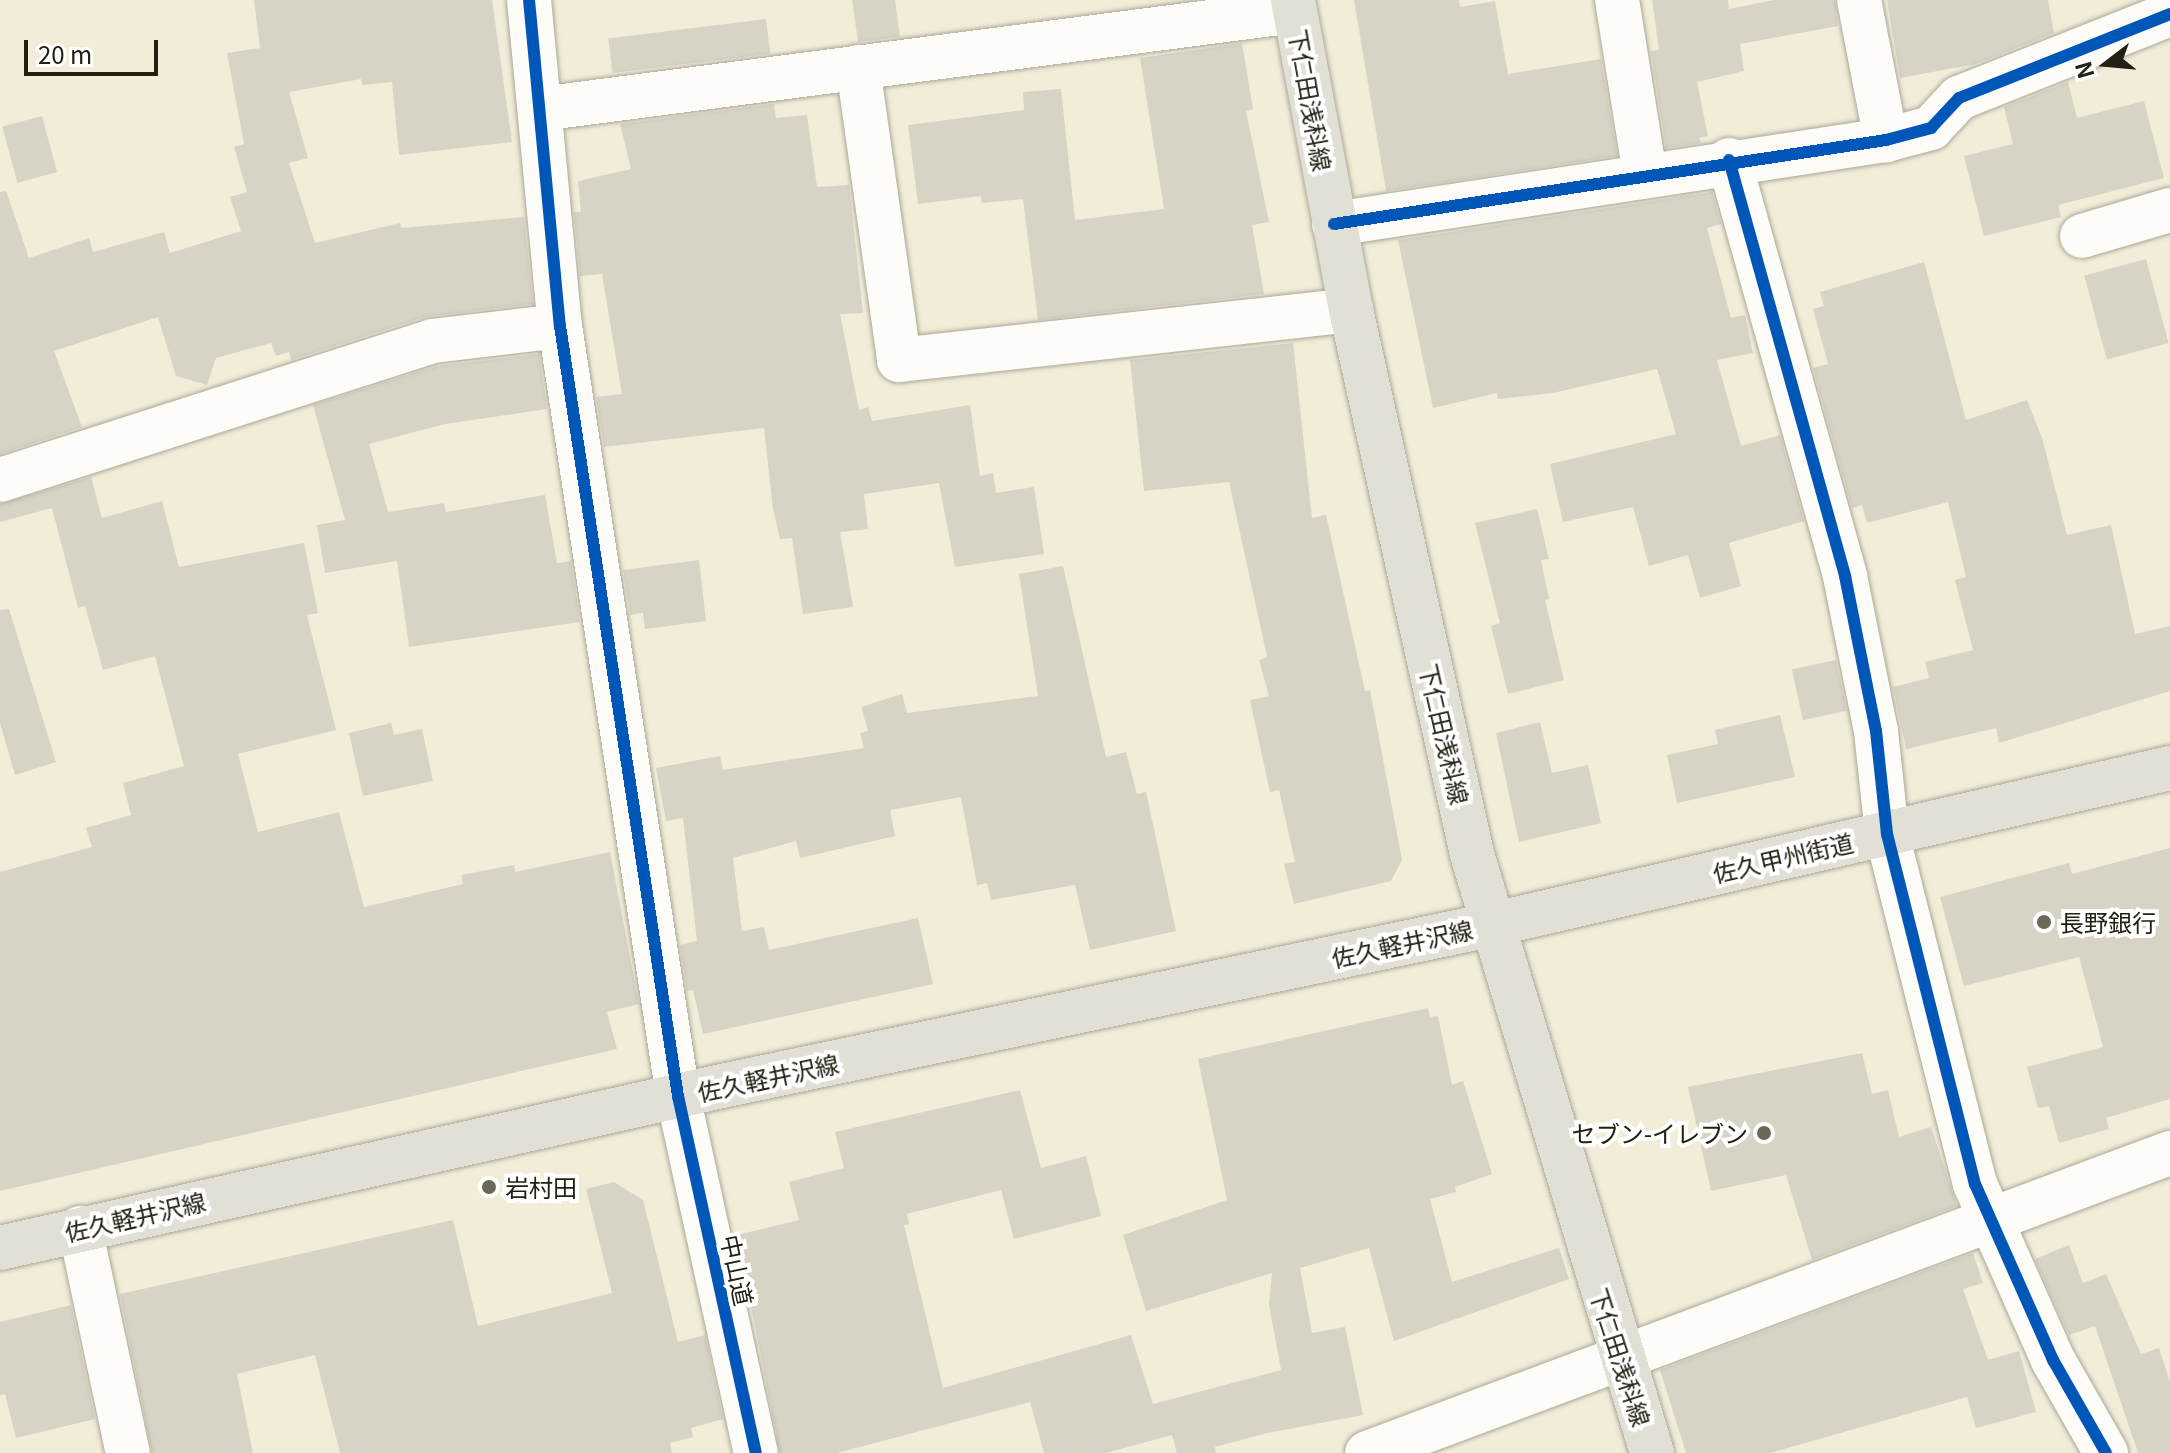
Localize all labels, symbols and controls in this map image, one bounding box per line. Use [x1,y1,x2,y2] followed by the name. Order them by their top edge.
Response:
[28,24,162,74] scale bar
[2066,24,2146,104] north arrow
[1284,27,1338,173] street label: 下仁田浅科線
[38,36,92,71] text: 20 m
[2065,58,2101,83] text: N
[1415,661,1475,807] street label: 下仁田浅科線
[1710,827,1856,887] street label: 佐久甲州街道
[2060,908,2156,936] place label: 長野銀行
[2035,913,2053,931] marker: 長野銀行
[1329,914,1475,972] street label: 佐久軽井沢線
[695,1048,841,1106] street label: 佐久軽井沢線
[1572,1119,1748,1147] place label: セブン-イレブン
[1755,1124,1773,1142] marker: セブン-イレブン
[505,1173,577,1201] place label: 岩村田
[480,1178,498,1196] marker: 岩村田
[62,1186,208,1246] street label: 佐久軽井沢線
[716,1232,760,1308] street label: 中山道
[1585,1284,1657,1430] street label: 下仁田浅科線

